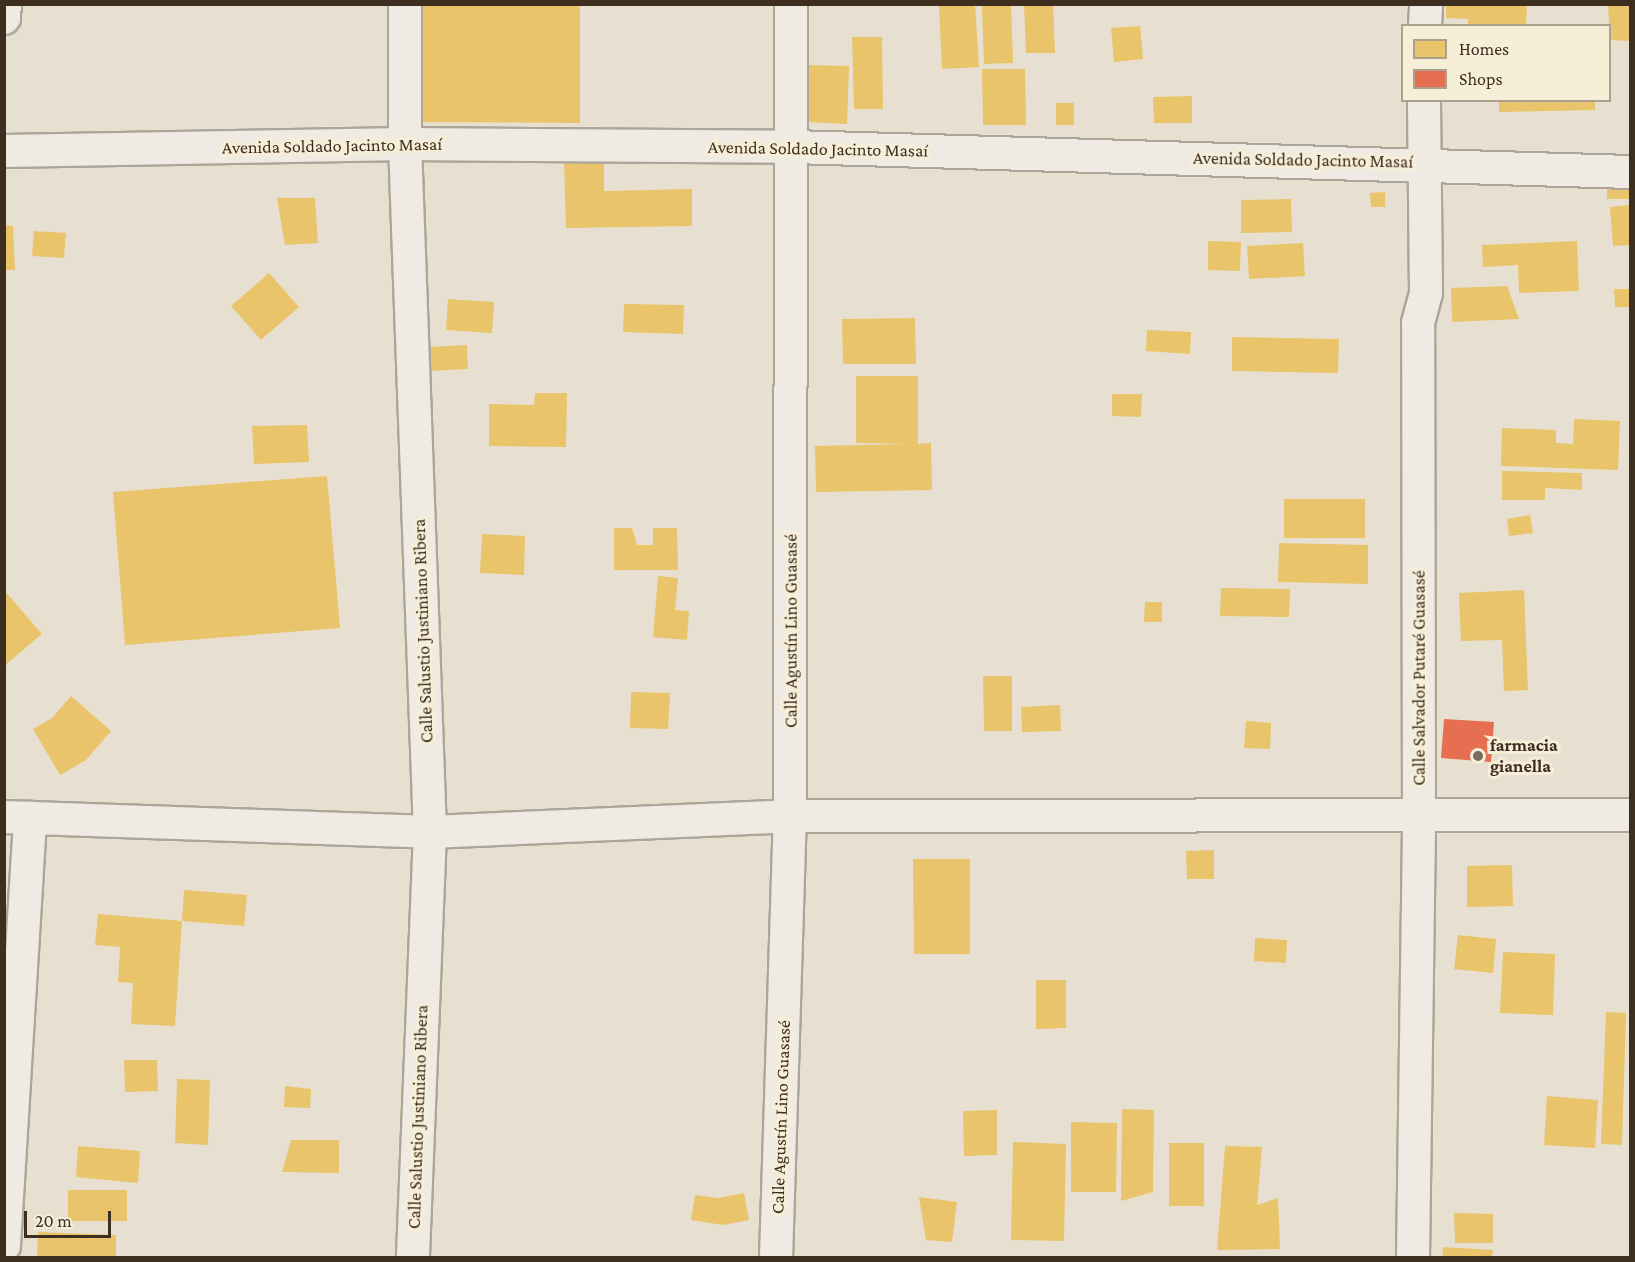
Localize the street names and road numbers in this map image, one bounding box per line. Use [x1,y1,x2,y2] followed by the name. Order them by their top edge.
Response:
[222,133,442,159] street label: Avenida Soldado Jacinto Masaí
[708,136,928,162] street label: Avenida Soldado Jacinto Masaí
[1193,147,1413,173] street label: Avenida Soldado Jacinto Masaí
[408,519,438,743] street label: Calle Salustio Justiniano Ribera
[780,534,802,728] street label: Calle Agustín Lino Guasasé
[1408,570,1430,786] street label: Calle Salvador Putaré Guasasé
[403,1005,433,1229] street label: Calle Salustio Justiniano Ribera
[767,1020,795,1214] street label: Calle Agustín Lino Guasasé

